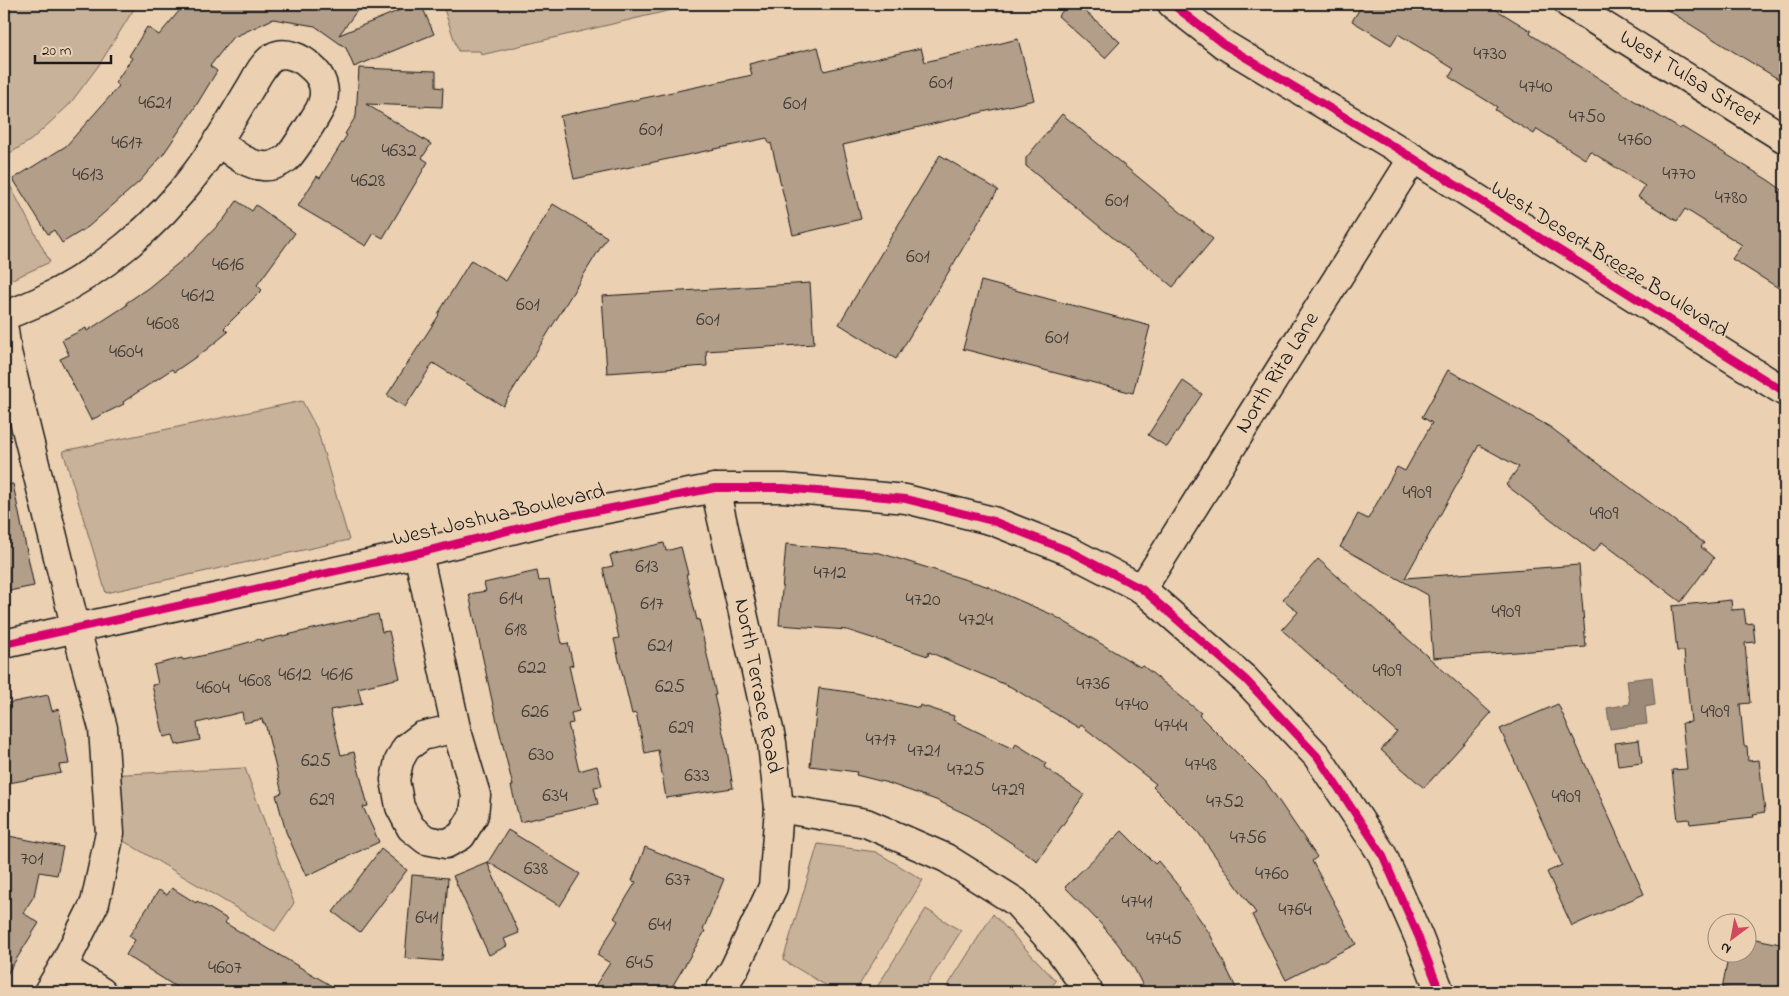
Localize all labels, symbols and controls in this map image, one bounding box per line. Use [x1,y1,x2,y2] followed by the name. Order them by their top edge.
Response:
[1613,22,1768,136] street label: West Tulsa Street
[35,32,111,64] scale bar
[42,40,72,62] text: 20 m
[1473,40,1507,69] house number: 4730
[929,69,953,98] house number: 601
[1519,73,1553,102] house number: 4740
[138,89,172,118] house number: 4621
[783,90,807,119] house number: 601
[1569,103,1606,132] house number: 4750
[639,116,663,145] house number: 601
[1618,126,1652,155] house number: 4760
[111,129,143,158] house number: 4617
[381,137,417,166] house number: 4632
[1662,160,1696,189] house number: 4770
[72,161,104,190] house number: 4613
[351,167,385,196] house number: 4628
[1484,173,1734,347] street label: West Desert Breeze Boulevard
[1715,184,1748,213] house number: 4780
[1105,187,1129,216] house number: 601
[906,243,930,272] house number: 601
[212,251,244,280] house number: 4616
[181,282,215,311] house number: 4612
[516,291,540,320] house number: 601
[696,306,720,335] house number: 601
[1228,306,1328,440] street label: North Rita Lane
[146,310,180,339] house number: 4608
[1045,324,1069,353] house number: 601
[109,338,143,367] house number: 4604
[390,476,608,556] street label: West Joshua Boulevard
[1403,479,1431,508] house number: 4909
[1590,500,1618,529] house number: 4909
[635,553,659,582] house number: 613
[814,559,846,588] house number: 4712
[499,585,523,614] house number: 614
[905,586,941,615] house number: 4720
[640,590,664,619] house number: 617
[724,596,790,776] street label: North Terrace Road
[1492,598,1520,627] house number: 4909
[959,606,993,635] house number: 4724
[505,616,527,645] house number: 618
[647,632,673,661] house number: 621
[518,654,546,683] house number: 622
[1373,657,1401,686] house number: 4909
[278,661,312,690] house number: 4612
[321,661,353,690] house number: 4616
[238,667,272,696] house number: 4608
[1076,670,1110,699] house number: 4736
[655,673,685,702] house number: 625
[196,674,230,703] house number: 4604
[1115,691,1149,720] house number: 4740
[521,698,549,727] house number: 626
[1701,698,1729,727] house number: 4909
[1155,712,1187,741] house number: 4744
[669,714,693,743] house number: 629
[865,726,897,755] house number: 4717
[908,737,940,766] house number: 4721
[528,741,554,770] house number: 630
[301,747,331,776] house number: 625
[1185,751,1217,780] house number: 4748
[947,756,985,785] house number: 4725
[684,762,710,791] house number: 633
[992,776,1024,805] house number: 4729
[542,782,568,811] house number: 634
[1552,783,1580,812] house number: 4909
[310,786,334,815] house number: 629
[1206,788,1244,817] house number: 4752
[1230,824,1267,853] house number: 4756
[20,845,44,874] house number: 701
[524,855,548,884] house number: 638
[1255,860,1289,889] house number: 4760
[665,866,691,895] house number: 637
[1121,888,1153,917] house number: 4741
[1278,896,1312,925] house number: 4764
[415,904,439,933] house number: 641
[648,911,672,940] house number: 641
[1706,914,1756,964] north arrow
[1146,925,1182,954] house number: 4745
[1716,936,1735,959] text: N
[626,949,654,978] house number: 645
[208,954,242,983] house number: 4607

